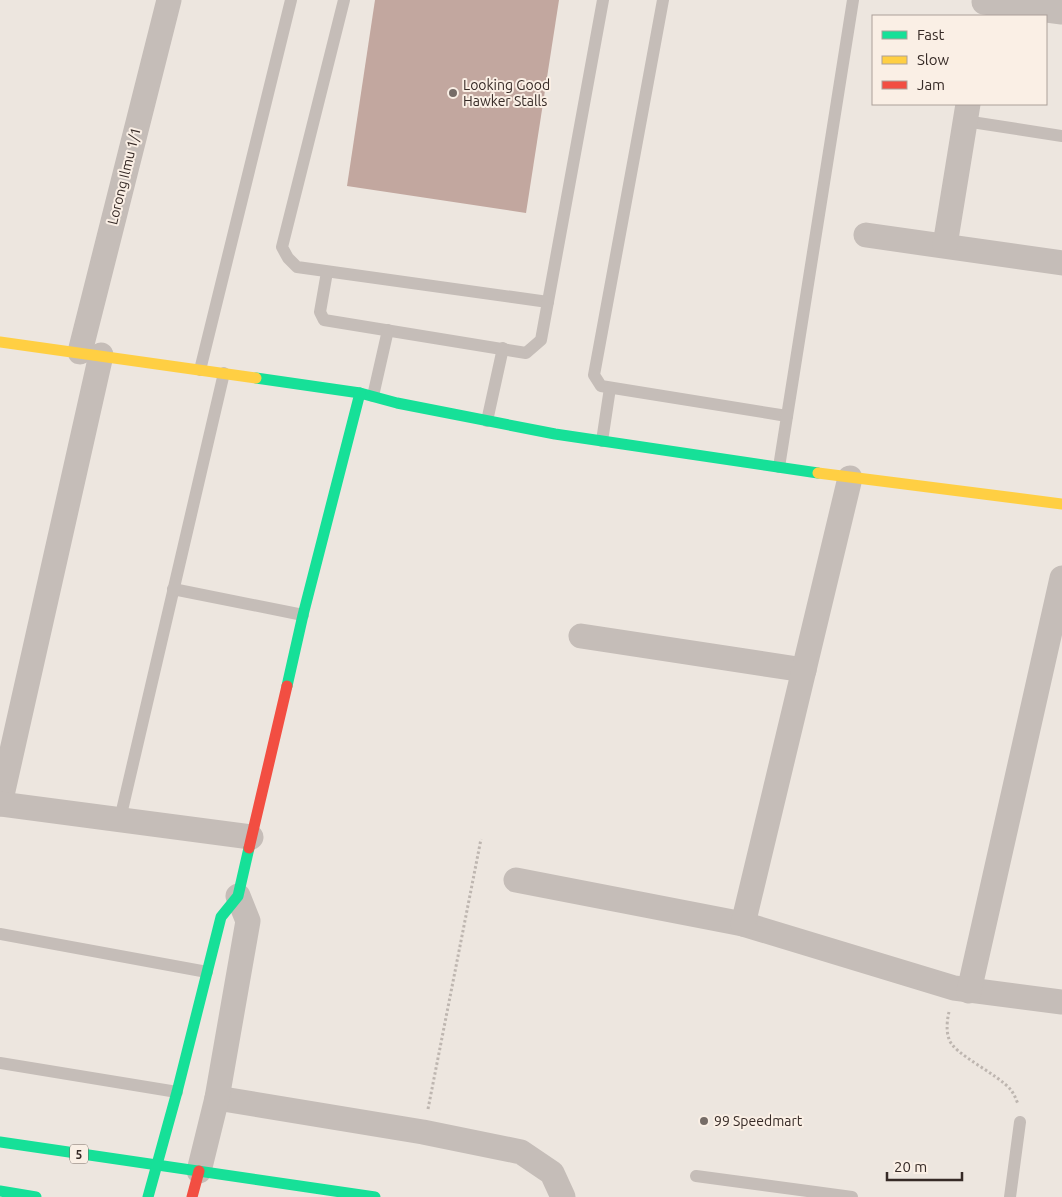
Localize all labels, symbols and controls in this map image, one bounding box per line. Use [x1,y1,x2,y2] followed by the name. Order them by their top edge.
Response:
[872,15,1047,105] legend
[917,26,945,43] text: Fast
[917,51,950,68] text: Slow
[917,76,945,93] text: Jam
[463,77,550,109] place label: Looking Good Hawker Stalls
[447,87,459,99] marker: Looking Good Hawker Stalls
[104,126,144,226] street label: Lorong Ilmu 1/1
[714,1113,803,1129] place label: 99 Speedmart
[698,1115,710,1127] marker: 99 Speedmart
[70,1144,88,1164] road number: 5
[887,1150,962,1182] scale bar
[894,1158,927,1175] text: 20 m

